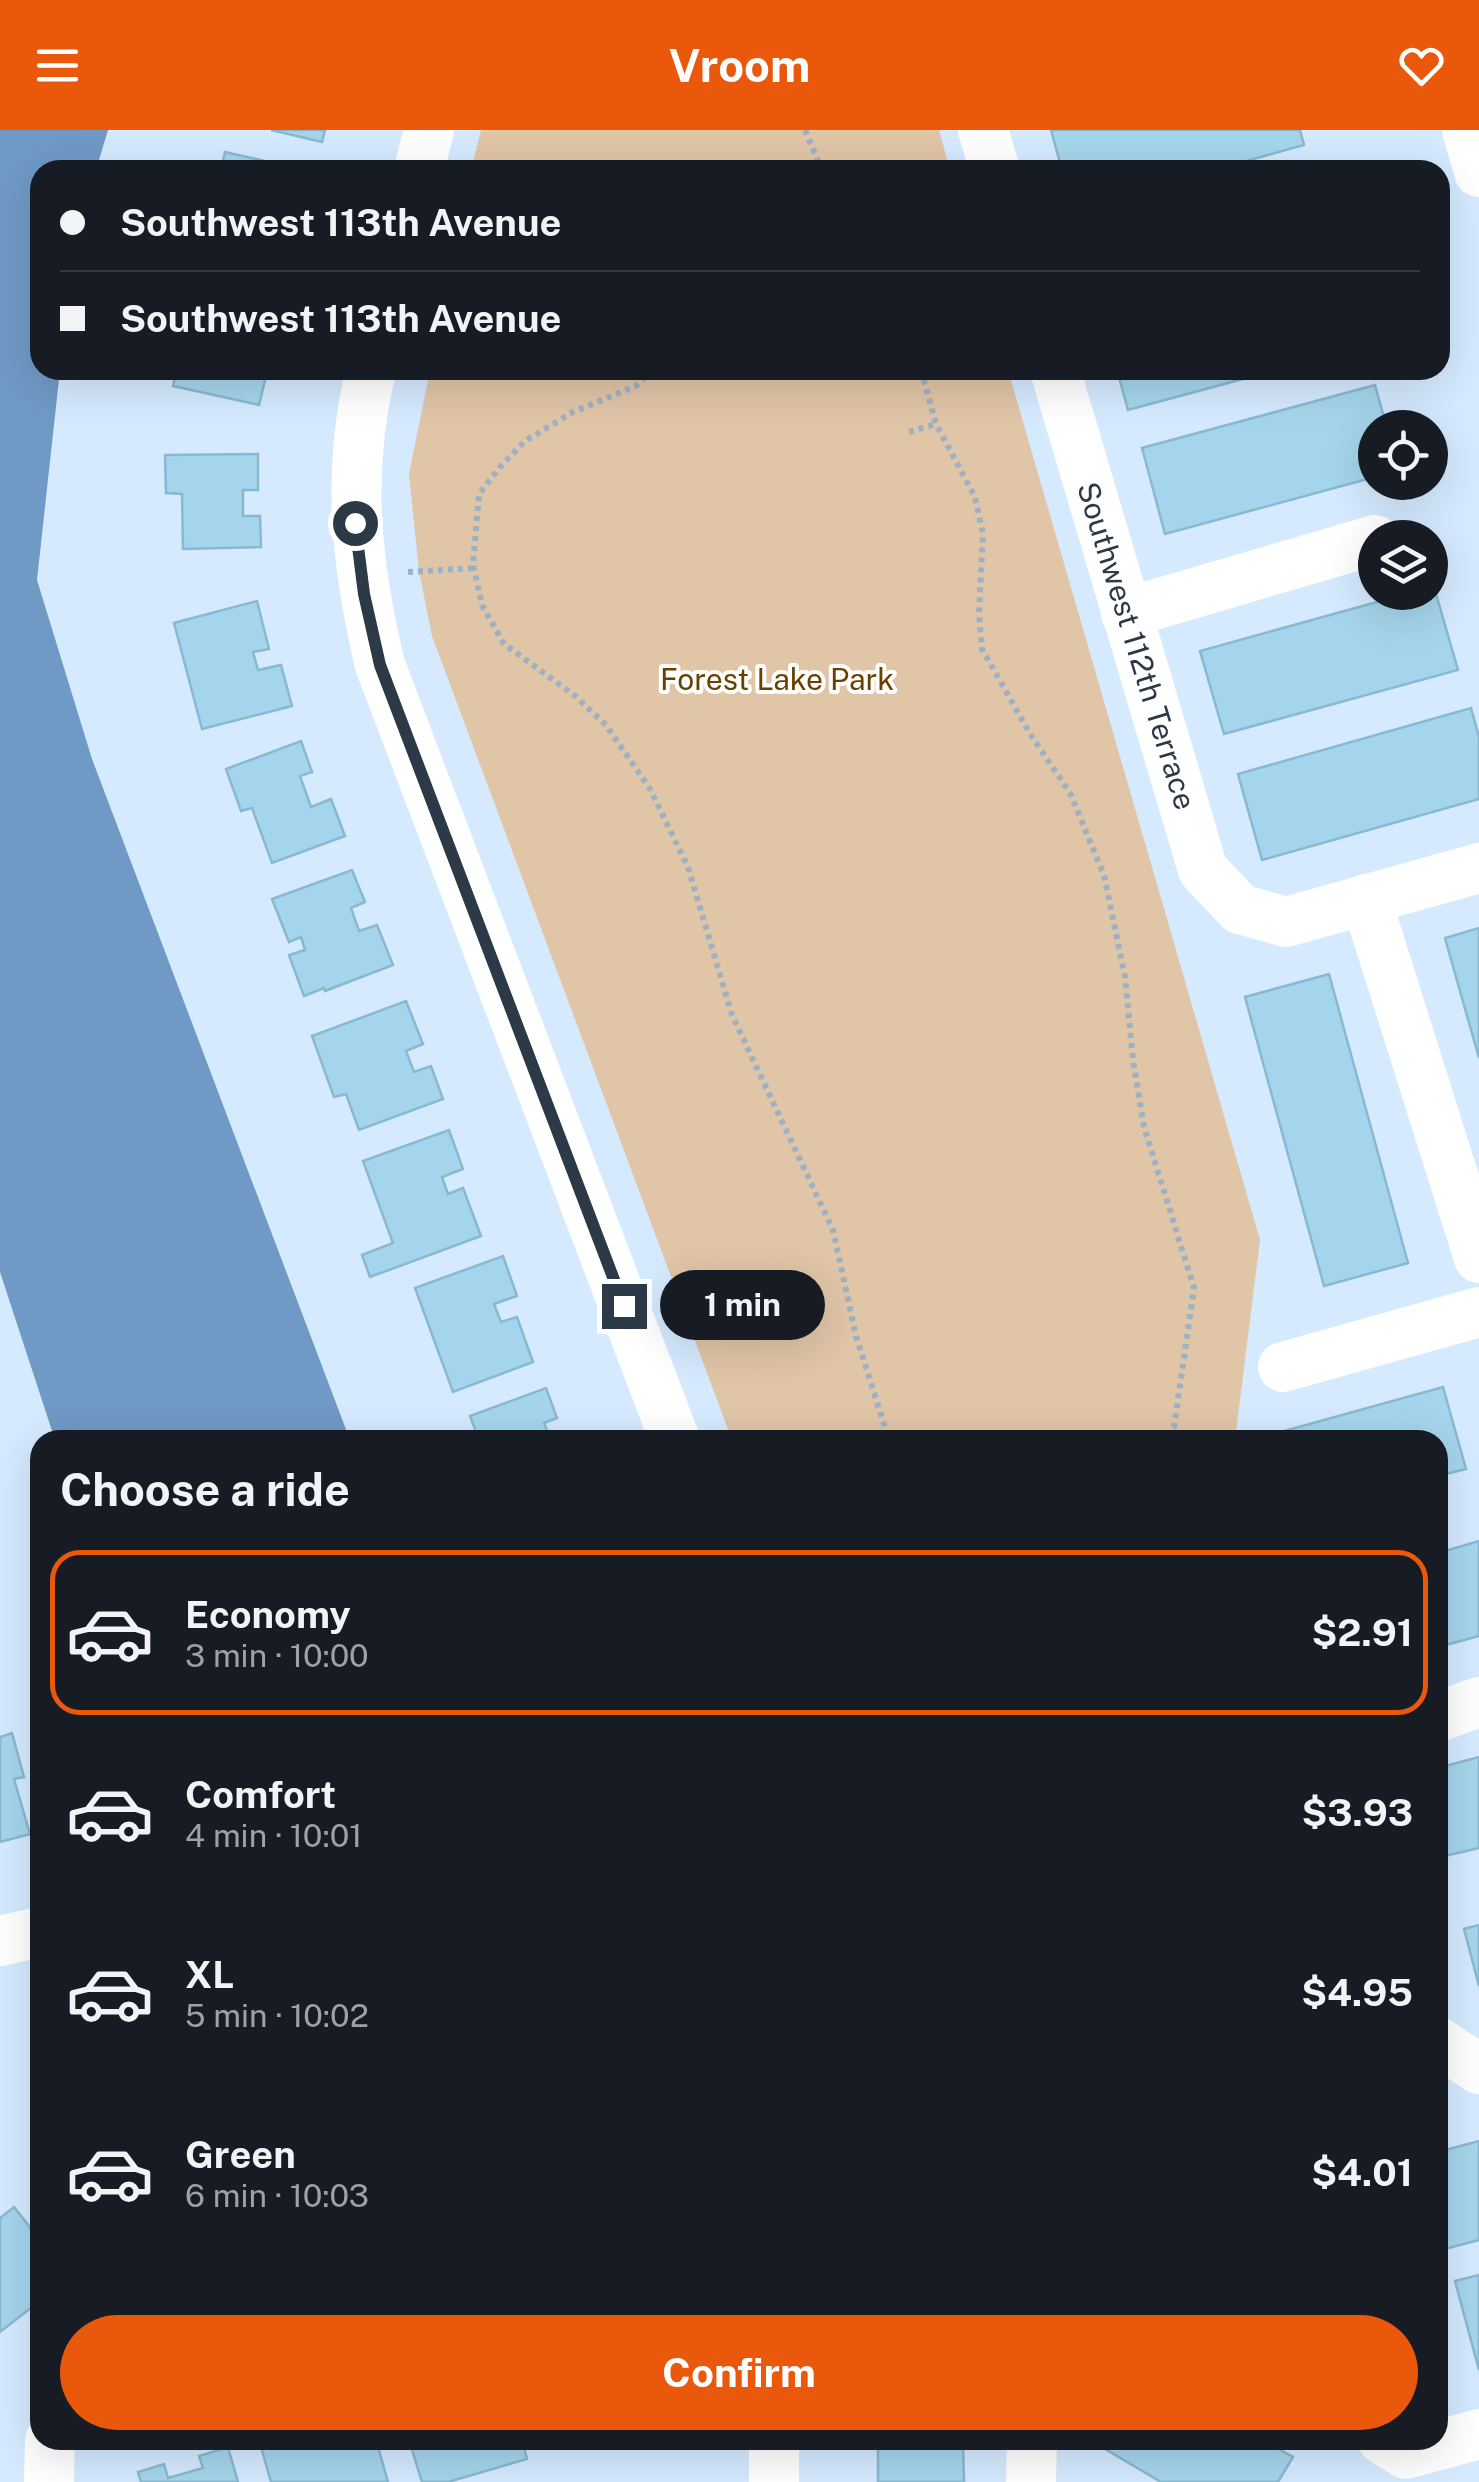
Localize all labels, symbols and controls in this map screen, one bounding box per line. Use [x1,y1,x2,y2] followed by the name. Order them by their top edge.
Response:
[30,38,85,93] icon: menu
[1394,38,1449,93] icon: heart
[669,39,810,92] text: Vroom
[120,200,561,245] text: Southwest 113th Avenue
[120,296,561,341] text: Southwest 113th Avenue
[1358,410,1448,610] map controls
[1358,410,1448,500] button: locate
[1070,478,1204,814] street label: Southwest 112th Terrace
[333,501,378,546] route start
[1358,520,1448,610] button: layers
[660,661,894,697] park label: Forest Lake Park
[659,1271,824,1341] callout: 1 min
[602,1284,647,1329] route end
[704,1286,781,1323] text: 1 min
[60,1463,350,1516] text: Choose a ride
[65,1588,155,1678] icon: car
[185,1592,351,1637] text: Economy
[1311,1610,1413,1655] text: $2.91
[185,1637,369,1674] text: 3 min · 10:00
[65,1768,155,1858] icon: car
[185,1772,336,1817] text: Comfort
[1301,1790,1413,1835] text: $3.93
[185,1817,362,1854] text: 4 min · 10:01
[65,1948,155,2038] icon: car
[185,1952,234,1997] text: XL
[1301,1970,1413,2015] text: $4.95
[185,1997,369,2034] text: 5 min · 10:02
[65,2128,155,2218] icon: car
[185,2132,296,2177] text: Green
[1311,2150,1413,2195] text: $4.01
[185,2177,369,2214] text: 6 min · 10:03
[60,2315,1418,2430] button: Confirm

